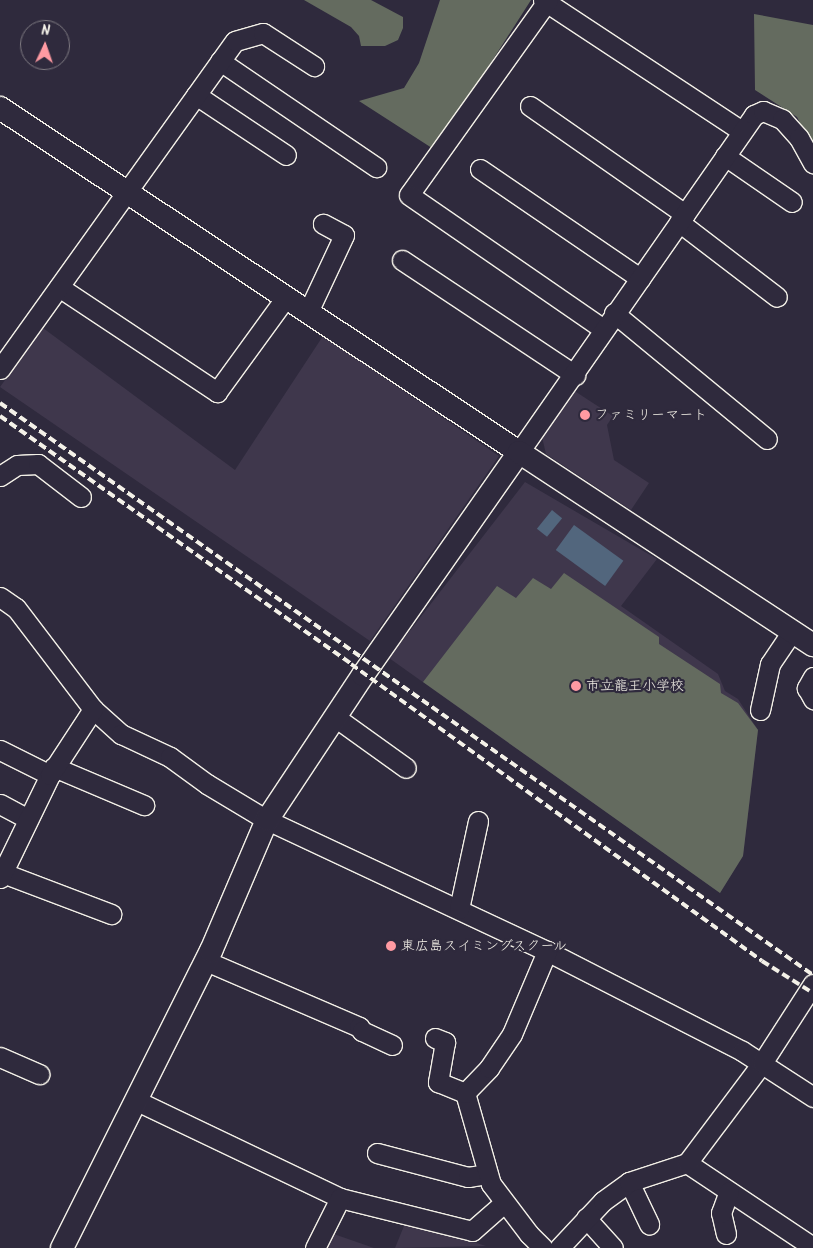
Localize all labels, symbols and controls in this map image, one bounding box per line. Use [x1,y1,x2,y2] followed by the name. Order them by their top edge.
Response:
[20,20,70,70] north arrow
[41,20,51,42] text: N
[595,407,707,423] place label: ファミリーマート
[579,409,591,421] marker: ファミリーマート
[586,678,684,694] place label: 市立龍王小学校
[570,680,582,692] marker: 市立龍王小学校
[401,938,569,954] place label: 東広島スイミングスクール
[385,940,397,952] marker: 東広島スイミングスクール

